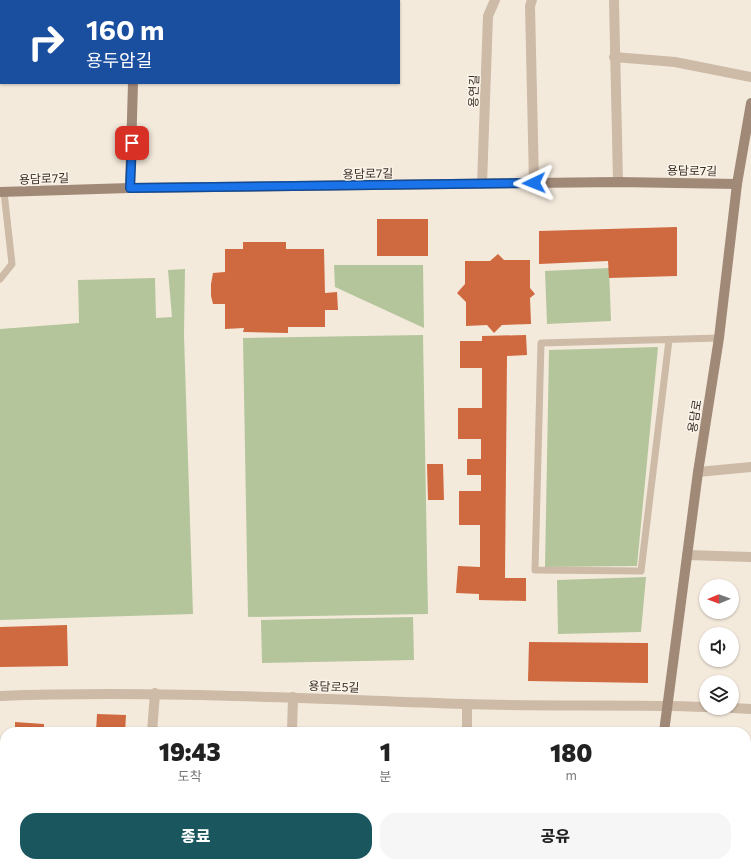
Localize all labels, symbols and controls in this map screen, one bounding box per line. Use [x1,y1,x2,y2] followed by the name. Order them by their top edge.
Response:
[86,12,164,46] text: 160 m
[20,16,72,68] icon: right
[86,49,152,71] text: 용두암길
[465,74,481,108] street label: 용연길
[115,126,149,160] pin
[121,132,143,154] icon: arrive
[513,162,555,204] position arrow
[667,163,717,177] street label: 용담로7길
[343,166,393,180] street label: 용담로7길
[19,170,69,186] street label: 용담로7길
[684,399,704,433] street label: 용담로
[699,579,739,619] north arrow
[699,579,739,715] map controls
[699,627,739,667] button: sound
[699,675,739,715] button: layers
[308,678,360,694] street label: 용담로5길
[159,737,221,766] text: 19:43
[380,737,391,766] text: 1
[550,738,592,767] text: 180
[565,767,577,783] text: m
[178,768,202,784] text: 도착
[379,768,391,784] text: 분
[20,813,372,859] button: 종료
[380,813,731,859] button: 공유

